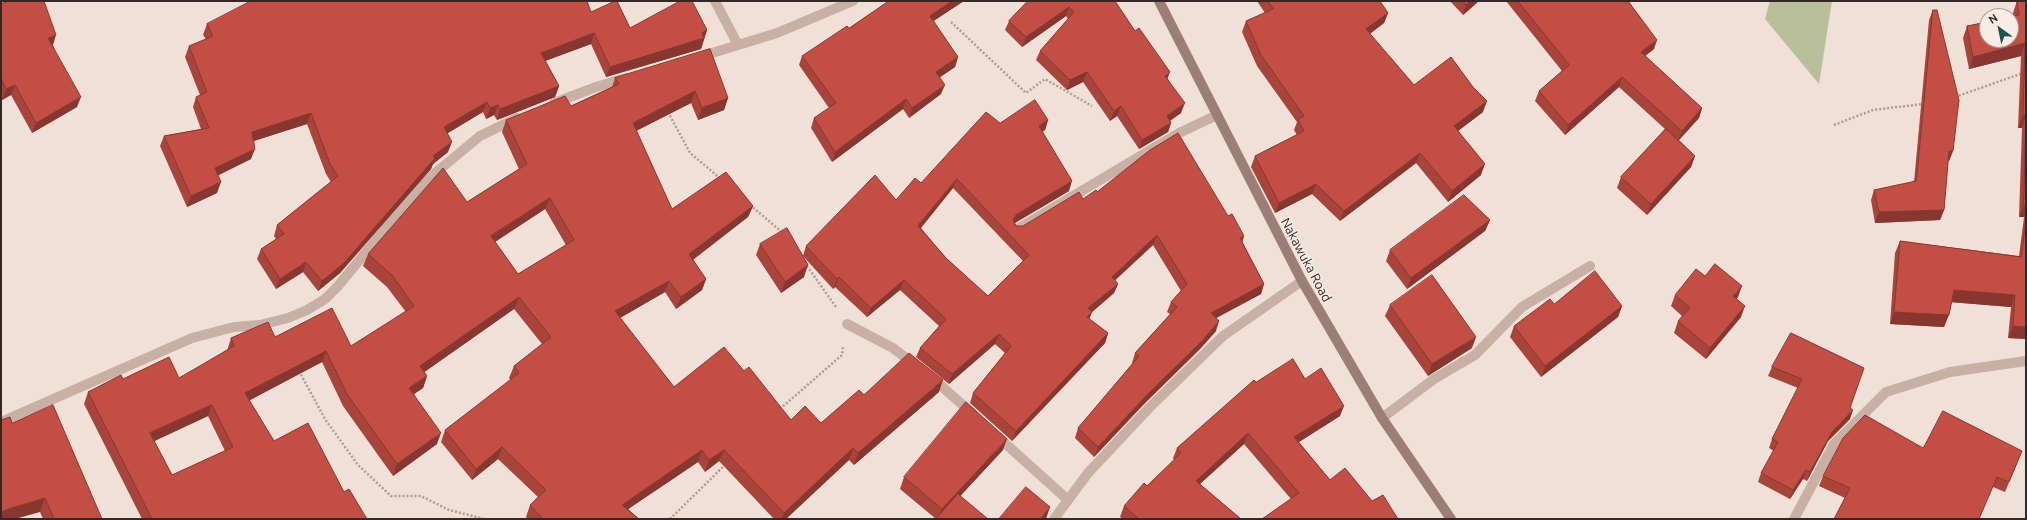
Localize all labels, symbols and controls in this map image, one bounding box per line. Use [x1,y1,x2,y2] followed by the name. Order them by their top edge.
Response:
[1979,8,2019,48] north arrow
[1986,12,2000,26] text: N
[1277,215,1335,305] street label: Nakawuka Road

